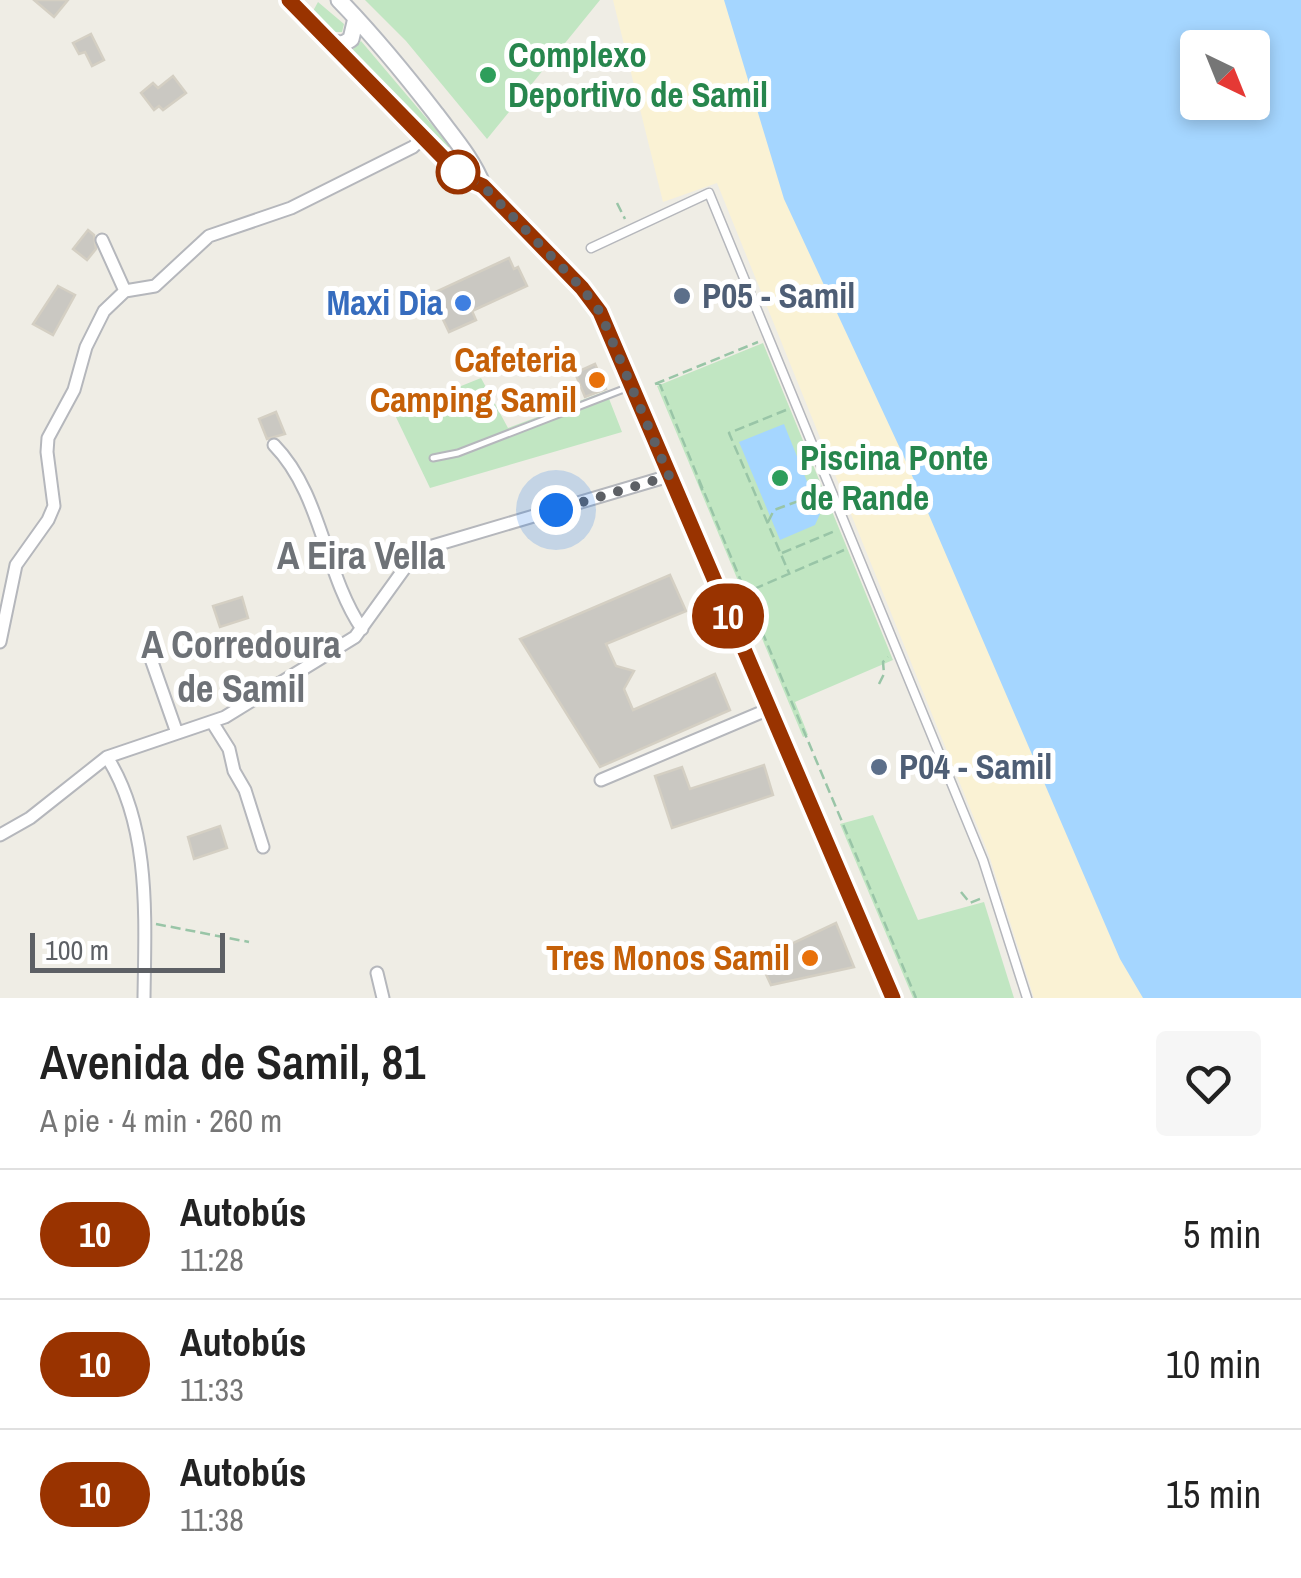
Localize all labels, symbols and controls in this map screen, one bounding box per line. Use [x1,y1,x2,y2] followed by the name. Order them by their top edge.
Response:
[1180,30,1270,120] north arrow
[1180,30,1270,120] map controls
[508,31,768,118] place label: Complexo Deportivo de Samil
[477,64,499,86] marker: Complexo Deportivo de Samil
[437,151,479,193] unlabelled marker
[702,272,855,319] place label: P05 - Samil
[327,279,443,326] place label: Maxi Dia
[671,285,693,307] marker: P05 - Samil
[452,292,474,314] marker: Maxi Dia
[370,336,577,423] place label: Cafeteria Camping Samil
[586,369,608,391] marker: Cafeteria Camping Samil
[800,434,988,521] place label: Piscina Ponte de Rande
[769,467,791,489] marker: Piscina Ponte de Rande
[531,485,581,535] your location
[277,530,446,581] district label: A Eira Vella
[683,584,773,648] line badge: 10
[712,593,744,640] text: 10
[141,619,342,714] district label: A Corredoura de Samil
[899,743,1052,790] place label: P04 - Samil
[868,756,890,778] marker: P04 - Samil
[30,928,225,973] scale bar
[45,931,109,969] text: 100 m
[546,934,790,981] place label: Tres Monos Samil
[799,947,821,969] marker: Tres Monos Samil
[40,1029,425,1094] text: Avenida de Samil, 81
[1156,1031,1261,1136] button: heart
[40,1099,282,1142] text: A pie · 4 min · 260 m
[180,1187,306,1238] text: Autobús
[1183,1209,1261,1260] text: 5 min
[79,1211,111,1258] text: 10
[180,1238,244,1281] text: 11:28
[180,1317,306,1368] text: Autobús
[1166,1339,1261,1390] text: 10 min
[79,1341,111,1388] text: 10
[180,1368,244,1411] text: 11:33
[180,1447,306,1498] text: Autobús
[1166,1469,1261,1520] text: 15 min
[79,1471,111,1518] text: 10
[180,1498,244,1541] text: 11:38

